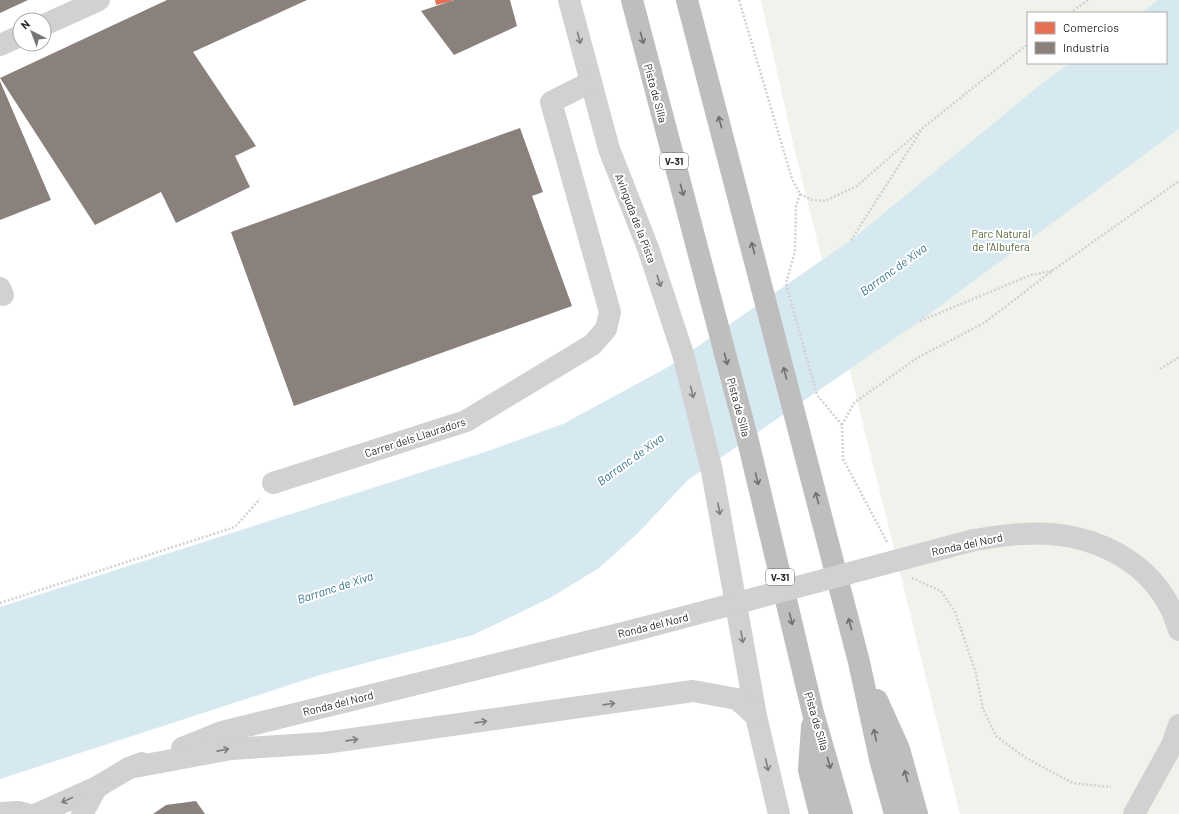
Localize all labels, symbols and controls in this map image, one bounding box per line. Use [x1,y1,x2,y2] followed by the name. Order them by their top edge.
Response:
[12,12,52,52] north arrow
[1027,12,1167,64] legend
[18,17,32,31] text: N
[1063,20,1119,34] text: Comercios
[576,31,583,44] one-way arrow
[639,31,646,44] one-way arrow
[1063,40,1109,54] text: Industria
[642,62,670,124] street label: Pista de Silla
[715,116,723,129] one-way arrow
[660,153,688,169] road number: V-31
[613,172,659,264] street label: Avinguda de la Pista
[679,184,686,197] one-way arrow
[971,227,1031,253] park label: Parc Natural de l'Albufera
[857,240,929,298] water label: Barranc de Xiva
[749,242,756,255] one-way arrow
[656,274,663,287] one-way arrow
[723,353,731,366] one-way arrow
[781,367,788,380] one-way arrow
[725,376,753,438] street label: Pista de Silla
[689,385,696,398] one-way arrow
[363,415,467,459] street label: Carrer dels Llauradors
[594,430,666,488] water label: Barranc de Xiva
[753,472,761,485] one-way arrow
[813,492,820,505] one-way arrow
[715,502,723,515] one-way arrow
[930,530,1004,558] street label: Ronda del Nord
[295,568,375,606] water label: Barranc de Xiva
[766,569,794,585] road number: V-31
[616,610,690,640] street label: Ronda del Nord
[787,612,795,625] one-way arrow
[845,618,853,631] one-way arrow
[738,630,746,643] one-way arrow
[301,688,375,718] street label: Ronda del Nord
[802,690,832,752] street label: Pista de Silla
[603,700,616,708] one-way arrow
[474,718,487,726] one-way arrow
[871,729,879,742] one-way arrow
[345,736,358,744] one-way arrow
[216,746,229,754] one-way arrow
[826,757,833,770] one-way arrow
[764,758,772,771] one-way arrow
[902,770,910,783] one-way arrow
[62,797,74,805] one-way arrow

